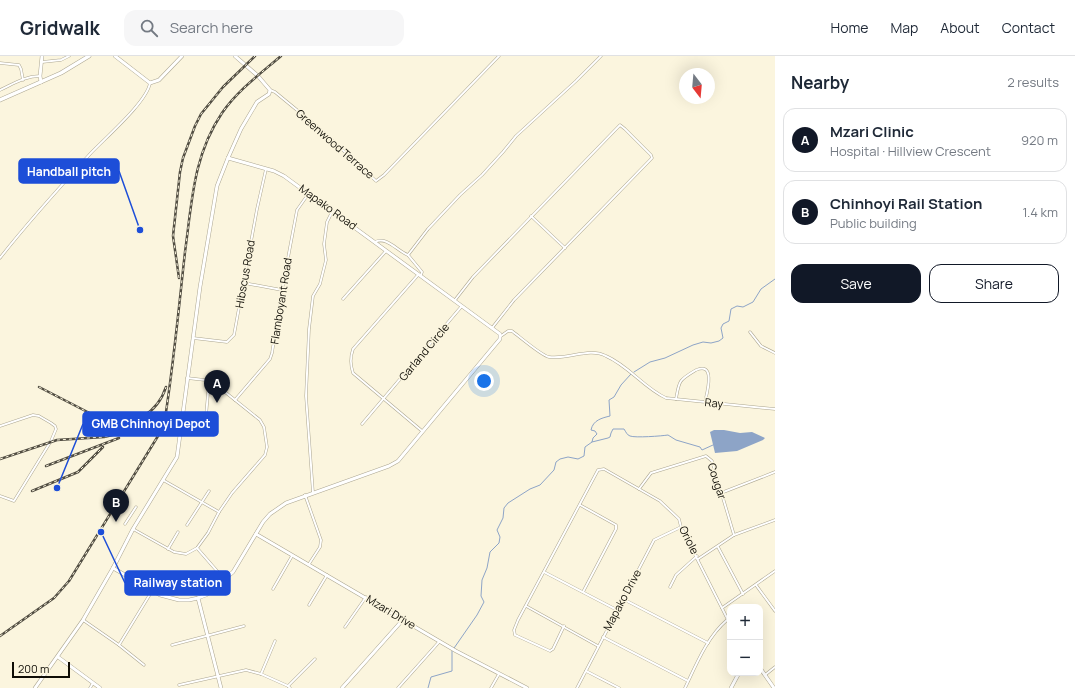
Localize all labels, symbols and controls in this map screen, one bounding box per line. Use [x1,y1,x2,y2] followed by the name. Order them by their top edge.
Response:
[124,10,404,46] search box
[20,15,100,41] text: Gridwalk
[138,17,160,39] icon: search
[170,17,253,38] text: Search here
[831,18,868,37] text: Home
[890,18,918,37] text: Map
[940,18,980,37] text: About
[1002,18,1055,37] text: Contact
[679,68,715,104] north arrow
[791,71,849,94] text: Nearby
[1007,73,1059,91] text: 2 results
[293,105,378,182] street label: Greenwood Terrace
[830,121,914,142] text: Mzari Clinic
[801,131,809,149] text: A
[1021,131,1058,149] text: 920 m
[830,142,991,160] text: Hospital · Hillview Crescent
[19,159,119,183] callout: Handball pitch
[27,163,111,180] text: Handball pitch
[296,181,360,233] street label: Mapako Road
[830,193,982,214] text: Chinhoyi Rail Station
[801,203,809,221] text: B
[1022,203,1058,221] text: 1.4 km
[830,214,917,232] text: Public building
[231,239,258,309] street label: Hibscus Road
[266,257,295,345] street label: Flamboyant Road
[791,264,921,303] button: Save
[929,264,1059,303] button: Share
[395,319,453,384] street label: Garland Circle
[204,370,230,403] pin: A
[474,371,494,391] your location
[704,394,724,411] street label: Ray
[83,412,218,436] callout: GMB Chinhoyi Depot
[92,415,210,432] text: GMB Chinhoyi Depot
[705,461,730,501] street label: Cougar
[103,489,129,522] pin: B
[676,523,703,557] street label: Oriole
[599,566,644,633] street label: Mapako Drive
[125,571,230,595] callout: Railway station
[134,574,222,591] text: Railway station
[364,591,419,633] street label: Mzari Drive
[727,604,763,676] map controls
[727,604,763,640] button: +
[727,640,763,676] button: −
[12,660,70,679] scale bar
[18,661,49,676] text: 200 m

